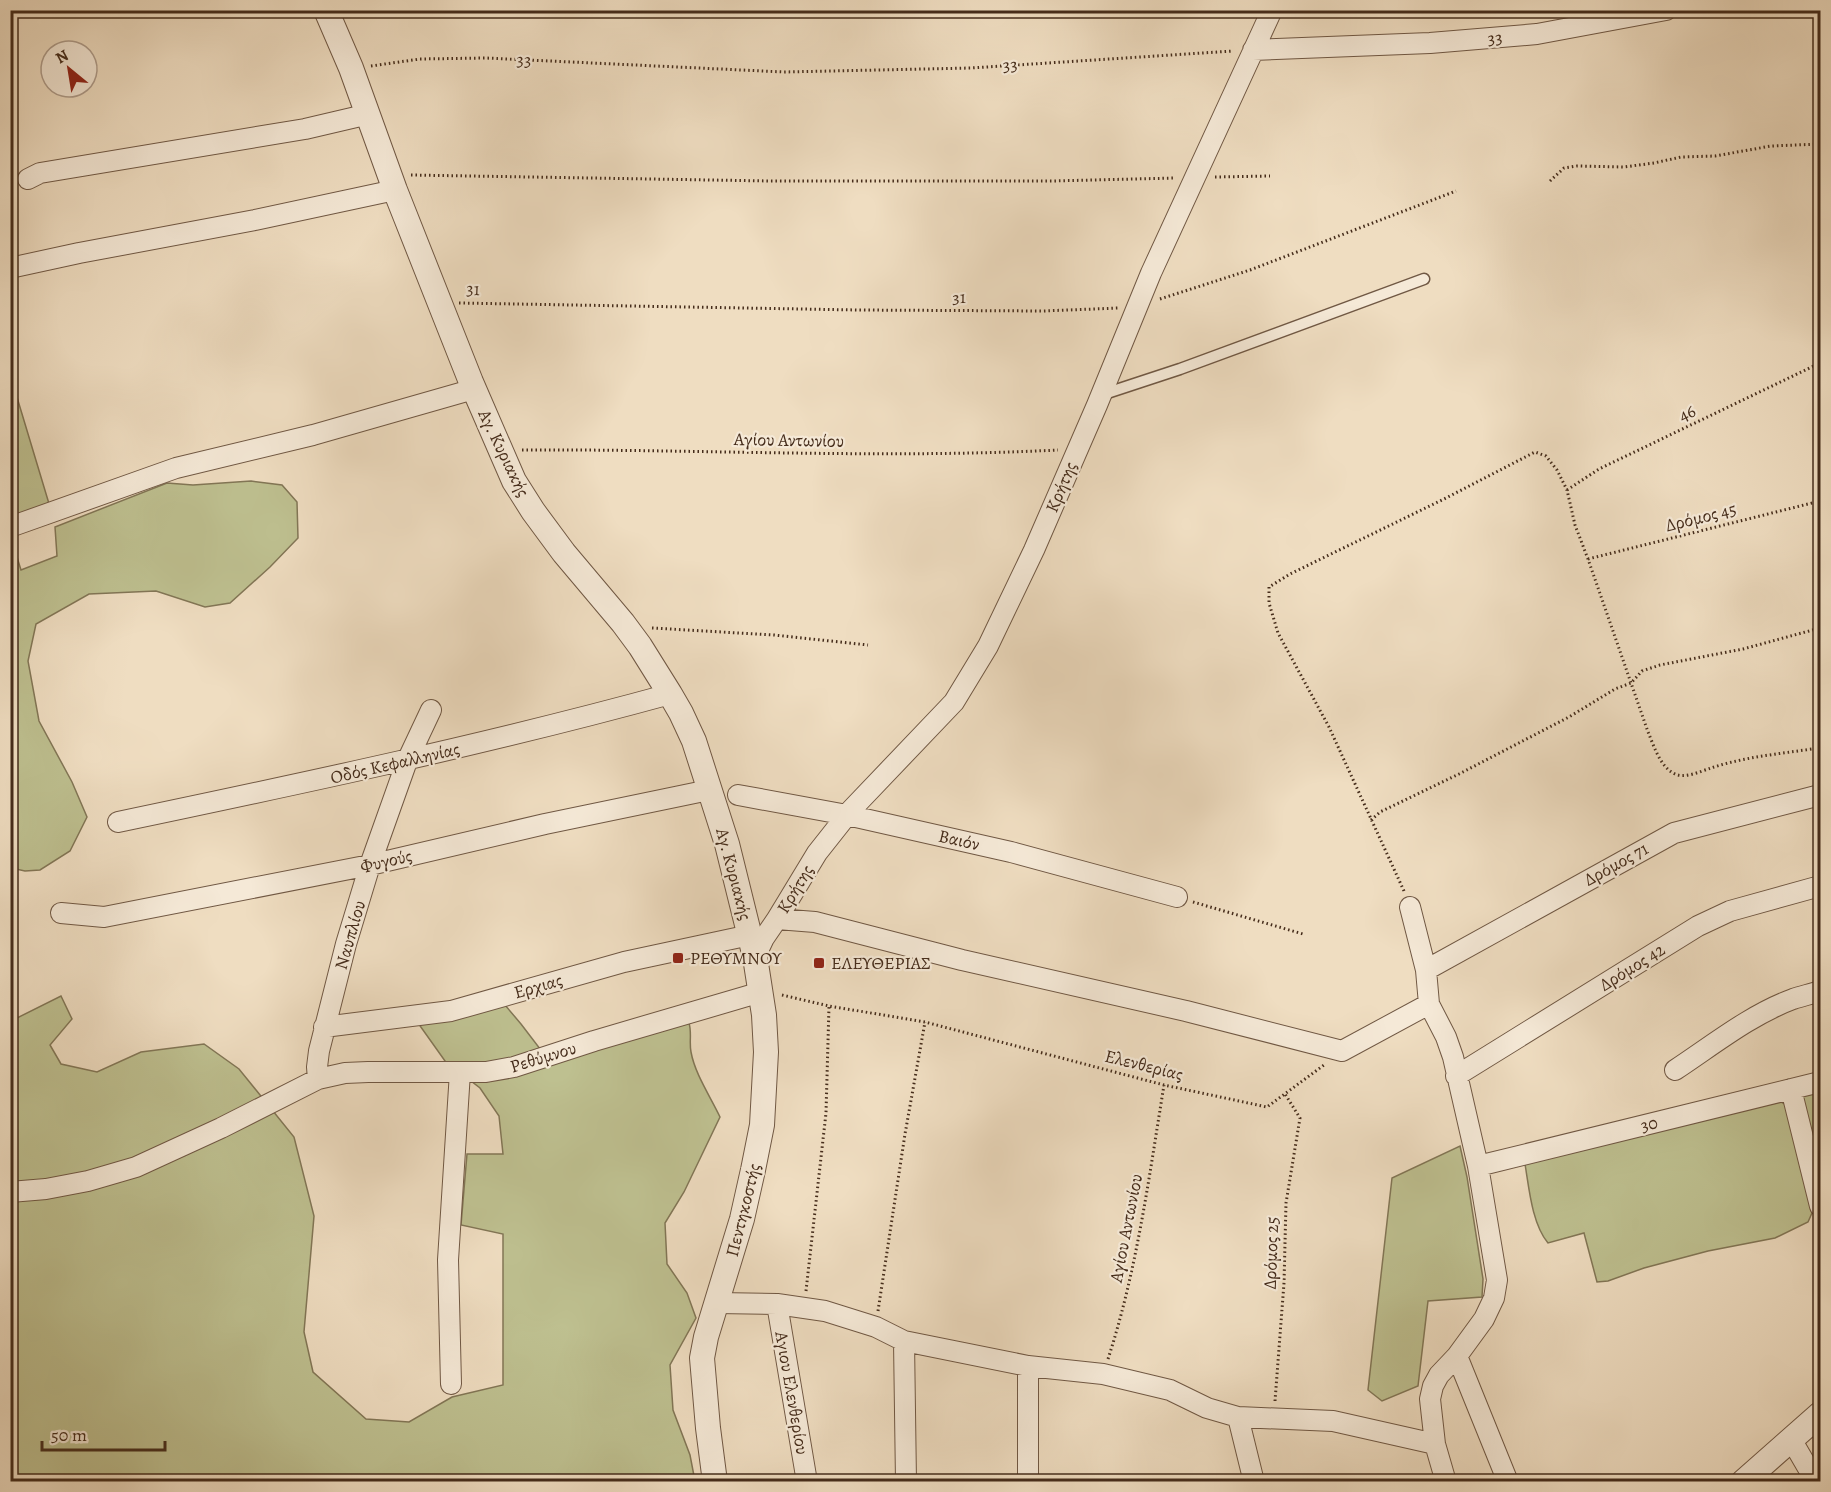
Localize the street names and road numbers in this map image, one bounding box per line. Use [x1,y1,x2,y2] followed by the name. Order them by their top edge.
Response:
[1486,25,1504,51] street label: 33
[516,48,532,72] street label: 33
[1002,53,1018,77] street label: 33
[466,277,480,301] street label: 31
[952,285,966,309] street label: 31
[1674,399,1700,427] street label: 46
[472,404,536,501] street label: Αγ. Κυριακής
[733,427,844,453] street label: Αγίου Αντωνίου
[1040,458,1082,516] street label: Κρήτης
[1663,497,1739,537] street label: Δρόμος 45
[328,736,462,790] street label: Οδός Κεφαλληνίας
[710,824,758,923] street label: Αγ. Κυριακής
[936,824,982,856] street label: Βαιόν
[1580,836,1652,892] street label: Δρόμος 71
[358,843,414,879] street label: Φυγούς
[771,860,819,918] street label: Κρήτης
[329,898,371,972] street label: Ναυπλίου
[1595,937,1670,997] street label: Δρόμος 42
[511,968,565,1004] street label: Ερχιας
[507,1036,579,1078] street label: Ρεθύμνου
[1102,1044,1186,1086] street label: Ελενθερίας
[1638,1110,1660,1138] street label: 30
[720,1161,766,1259] street label: Πεντηκοστής
[1104,1172,1148,1285] street label: Αγίου Αντωνίου
[1258,1216,1284,1290] street label: Δρόμος 25
[769,1329,815,1457] street label: Αγιου Ελενθερίου

